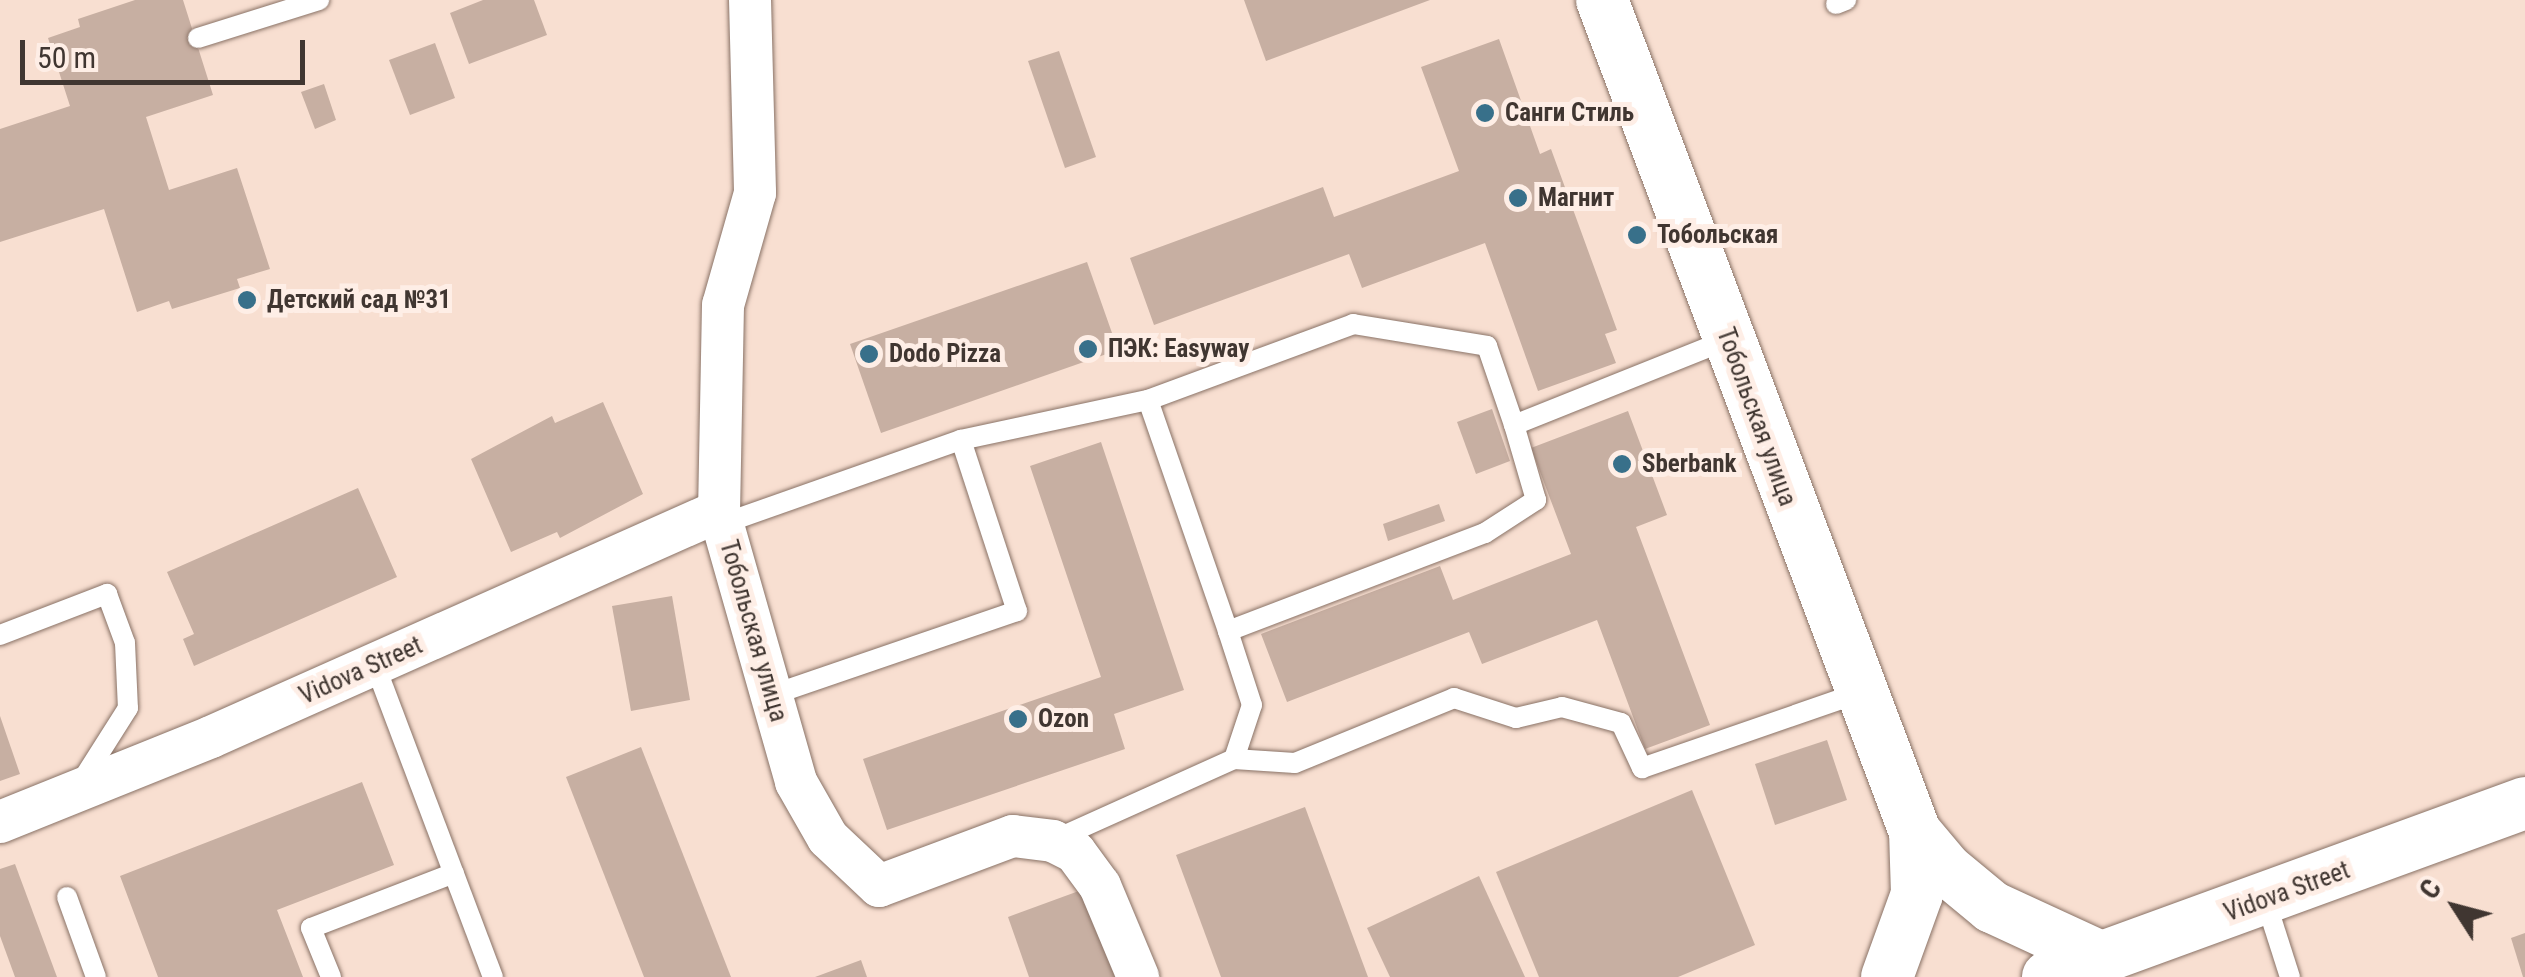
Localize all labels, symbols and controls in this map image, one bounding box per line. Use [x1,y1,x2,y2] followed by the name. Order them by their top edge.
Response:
[25,20,310,82] scale bar
[37,40,96,75] text: 50 m
[1505,98,1634,128] place label: Санги Стиль
[1474,102,1496,124] marker: Санги Стиль
[1538,183,1614,213] place label: Магнит
[1507,187,1529,209] marker: Магнит
[1657,220,1778,250] place label: Тобольская
[1626,224,1648,246] marker: Тобольская
[267,285,451,315] place label: Детский сад №31
[236,289,258,311] marker: Детский сад №31
[1710,324,1802,510] street label: Тобольская улица
[1108,334,1249,364] place label: ПЭК: Easyway
[1077,338,1099,360] marker: ПЭК: Easyway
[889,339,1001,369] place label: Dodo Pizza
[858,343,880,365] marker: Dodo Pizza
[1642,449,1737,479] place label: Sberbank
[1611,453,1633,475] marker: Sberbank
[713,537,793,725] street label: Тобольская улица
[295,631,427,711] street label: Vidova Street
[1038,704,1089,734] place label: Ozon
[1007,708,1029,730] marker: Ozon
[2220,855,2354,929] street label: Vidova Street
[2405,857,2505,957] north arrow
[2412,873,2448,905] text: С

